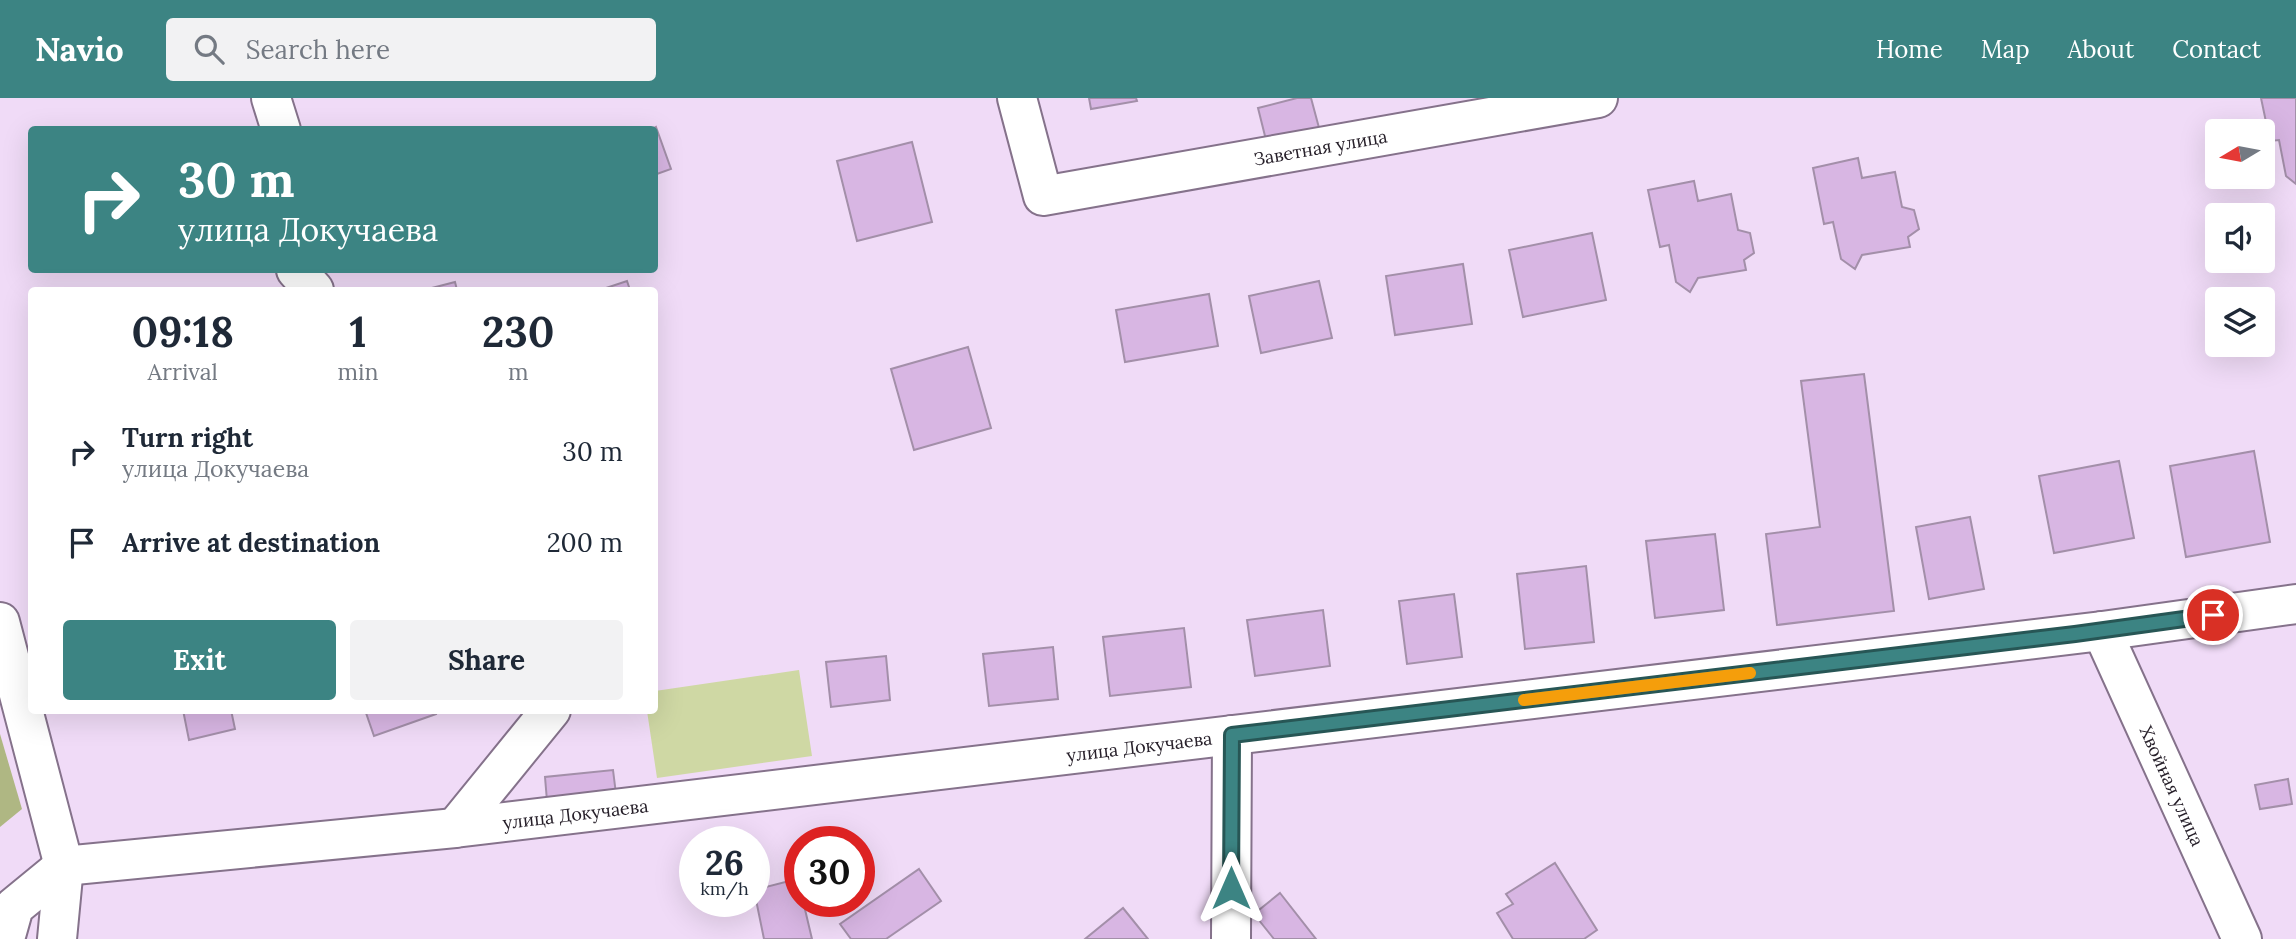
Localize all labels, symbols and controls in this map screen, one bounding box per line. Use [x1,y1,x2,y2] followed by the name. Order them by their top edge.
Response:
[166,18,656,81] search box
[35,28,124,70] text: Navio
[190,30,228,68] icon: search
[246,33,390,66] text: Search here
[1876,34,1943,65] text: Home
[1981,34,2030,65] text: Map
[2068,34,2134,65] text: About
[2172,34,2261,65] text: Contact
[2205,119,2275,189] north arrow
[2205,119,2275,357] map controls
[1252,124,1389,170] street label: Заветная улица
[178,148,295,210] text: 30 m
[63,154,154,245] icon: right
[2205,203,2275,273] button: sound
[178,209,438,250] text: улица Докучаева
[2205,287,2275,357] button: layers
[131,305,234,359] text: 09:18
[349,305,366,359] text: 1
[482,305,555,359] text: 230
[148,357,218,386] text: Arrival
[337,357,378,386] text: min
[508,357,528,386] text: m
[122,421,253,454] text: Turn right
[63,433,101,471] icon: right
[562,435,623,468] text: 30 m
[122,454,309,483] text: улица Докучаева
[63,524,101,562] icon: arrive
[122,526,380,559] text: Arrive at destination
[547,526,623,559] text: 200 m
[2183,585,2243,645] pin
[2194,596,2232,634] icon: arrive
[63,620,336,700] button: Exit
[350,620,623,700] button: Share
[2135,722,2210,850] street label: Хвойная улица
[1065,726,1213,766] street label: улица Докучаева
[501,793,649,834] street label: улица Докучаева
[784,826,875,917] speed limit sign: 30
[705,840,744,885] text: 26
[1194,851,1268,925] position arrow
[700,877,749,900] text: km/h

